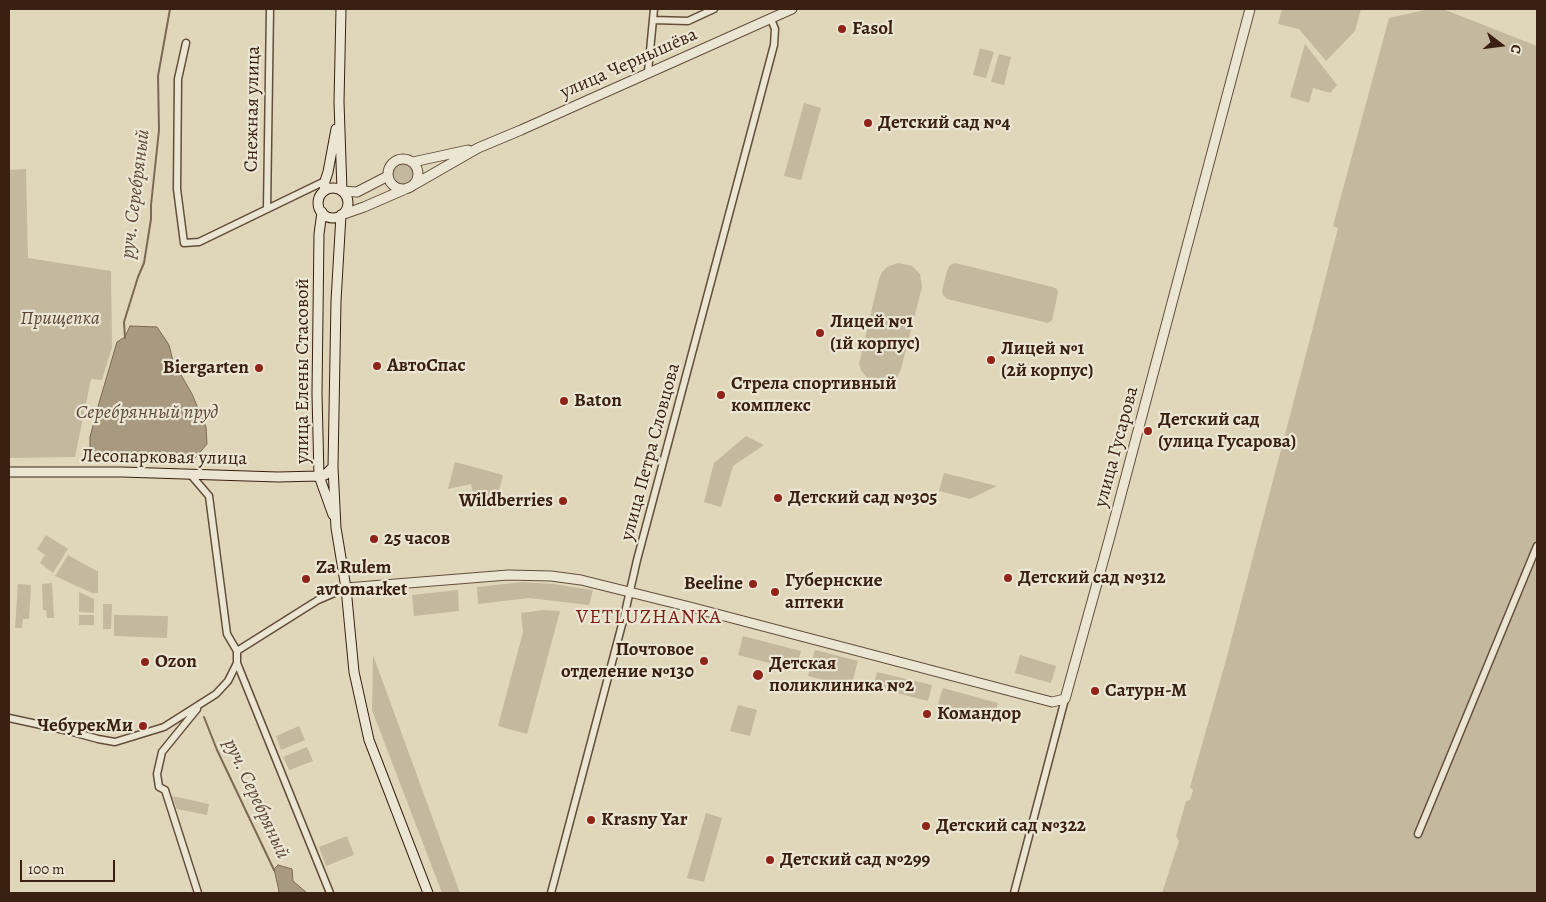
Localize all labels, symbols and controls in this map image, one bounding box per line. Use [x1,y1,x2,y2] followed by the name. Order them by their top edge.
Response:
[852,18,893,40] place label: Fasol
[1476,20,1526,70] north arrow
[836,23,848,35] marker: Fasol
[557,24,701,104] street label: улица Чернышёва
[1506,42,1526,56] text: С
[240,46,266,172] street label: Снежная улица
[878,112,1010,134] place label: Детский сад №4
[862,117,874,129] marker: Детский сад №4
[116,128,156,260] water label: руч. Серебряный
[292,278,314,464] street label: улица Елены Стасовой
[20,308,100,330] park label: Прищепка
[830,311,920,355] place label: Лицей №1 (1й корпус)
[814,327,826,339] marker: Лицей №1 (1й корпус)
[1001,338,1093,382] place label: Лицей №1 (2й корпус)
[985,354,997,366] marker: Лицей №1 (2й корпус)
[387,355,466,377] place label: АвтоСпас
[163,357,249,379] place label: Biergarten
[371,360,383,372] marker: АвтоСпас
[616,361,686,543] street label: улица Петра Словцова
[253,362,265,374] marker: Biergarten
[731,373,897,417] place label: Стрела спортивный комплекс
[1090,384,1144,510] street label: улица Гусарова
[715,389,727,401] marker: Стрела спортивный комплекс
[574,390,622,412] place label: Baton
[558,395,570,407] marker: Baton
[76,401,218,425] water label: Серебрянный пруд
[1158,409,1296,453] place label: Детский сад (улица Гусарова)
[1142,425,1154,437] marker: Детский сад (улица Гусарова)
[81,445,247,471] street label: Лесопарковая улица
[788,487,937,509] place label: Детский сад №305
[459,490,553,512] place label: Wildberries
[772,492,784,504] marker: Детский сад №305
[557,495,569,507] marker: Wildberries
[384,528,450,550] place label: 25 часов
[368,533,380,545] marker: 25 часов
[316,557,407,601] place label: Za Rulem avtomarket
[1018,567,1166,589] place label: Детский сад №312
[785,570,883,614] place label: Губернские аптеки
[1002,572,1014,584] marker: Детский сад №312
[300,573,312,585] marker: Za Rulem avtomarket
[684,573,743,595] place label: Beeline
[747,578,759,590] marker: Beeline
[769,586,781,598] marker: Губернские аптеки
[575,606,723,630] district label: VETLUZHANKA
[561,639,694,683] place label: Почтовое отделение №130
[155,651,197,673] place label: Ozon
[769,653,914,697] place label: Детская поликлиника №2
[698,655,710,667] marker: Почтовое отделение №130
[139,656,151,668] marker: Ozon
[751,668,765,682] marker: Детская поликлиника №2
[1105,680,1187,702] place label: Сатурн-М
[1089,685,1101,697] marker: Сатурн-М
[937,703,1021,725] place label: Командор
[921,708,933,720] marker: Командор
[37,715,133,737] place label: ЧебурекМи
[137,720,149,732] marker: ЧебурекМи
[218,735,294,863] water label: руч. Серебряный
[601,809,688,831] place label: Krasny Yar
[585,814,597,826] marker: Krasny Yar
[936,815,1086,837] place label: Детский сад №322
[920,820,932,832] marker: Детский сад №322
[780,849,930,871] place label: Детский сад №299
[22,850,118,882] scale bar
[764,854,776,866] marker: Детский сад №299
[28,859,65,879] text: 100 m

